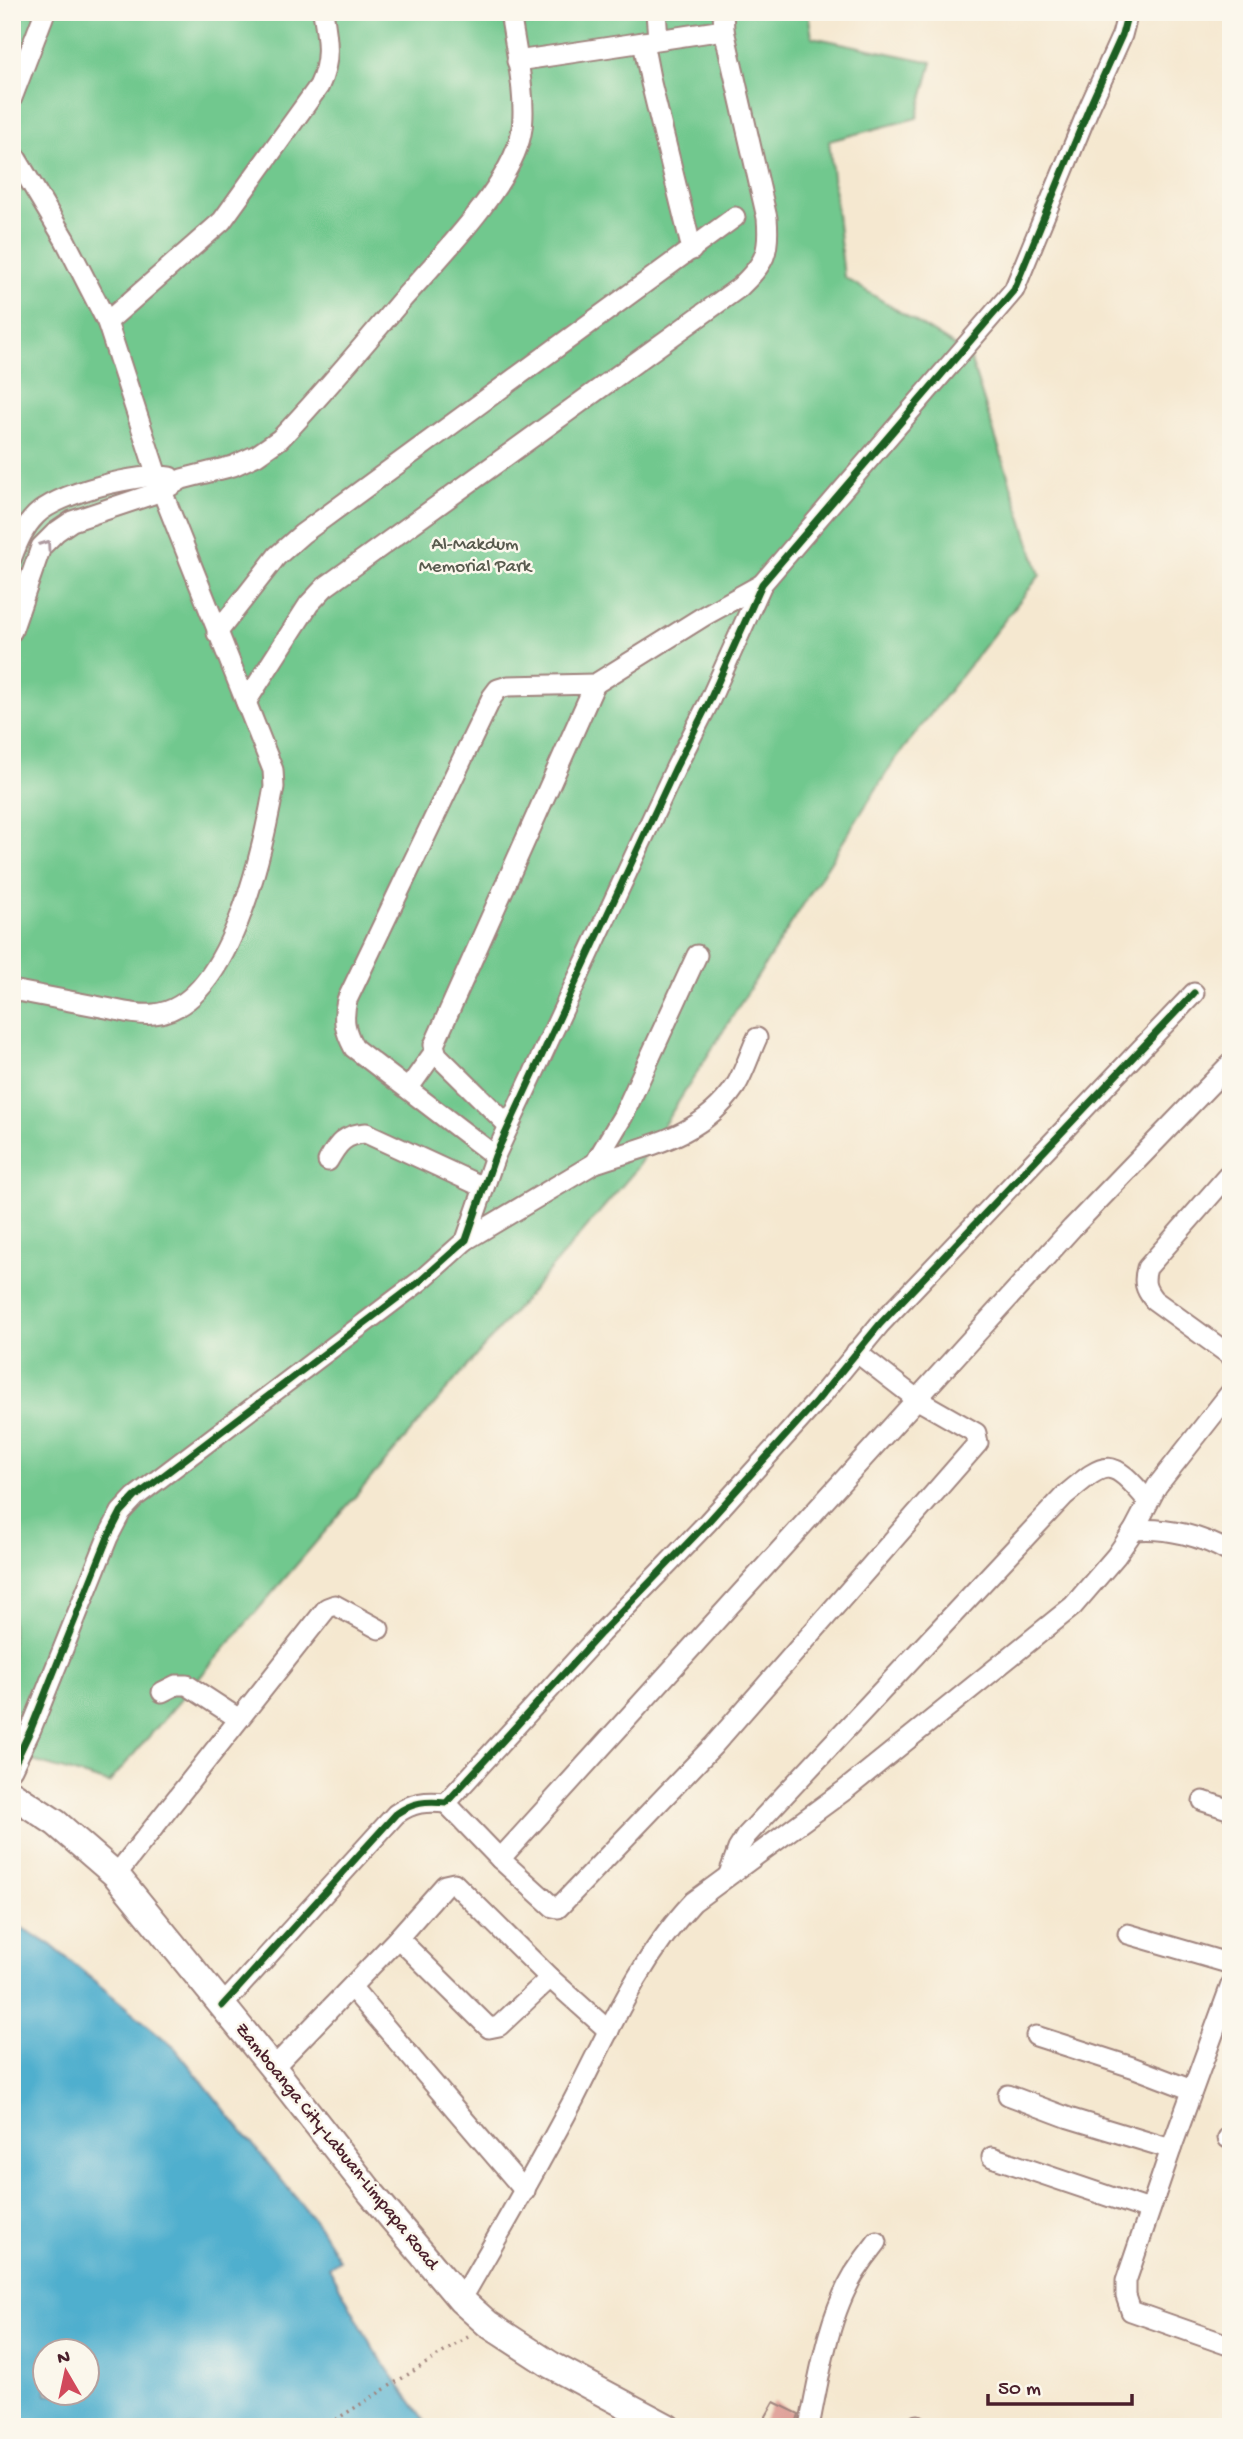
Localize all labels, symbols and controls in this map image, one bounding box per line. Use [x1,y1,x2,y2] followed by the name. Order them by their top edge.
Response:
[419,534,533,579] park label: Al-Makdum Memorial Park
[38,540,50,553] one-way arrow
[229,2019,444,2277] street label: Zamboanga City-Labuan-Limpapa Road
[32,2338,102,2408] north arrow
[56,2346,72,2371] text: N
[988,2362,1131,2406] scale bar
[998,2378,1041,2403] text: 50 m

